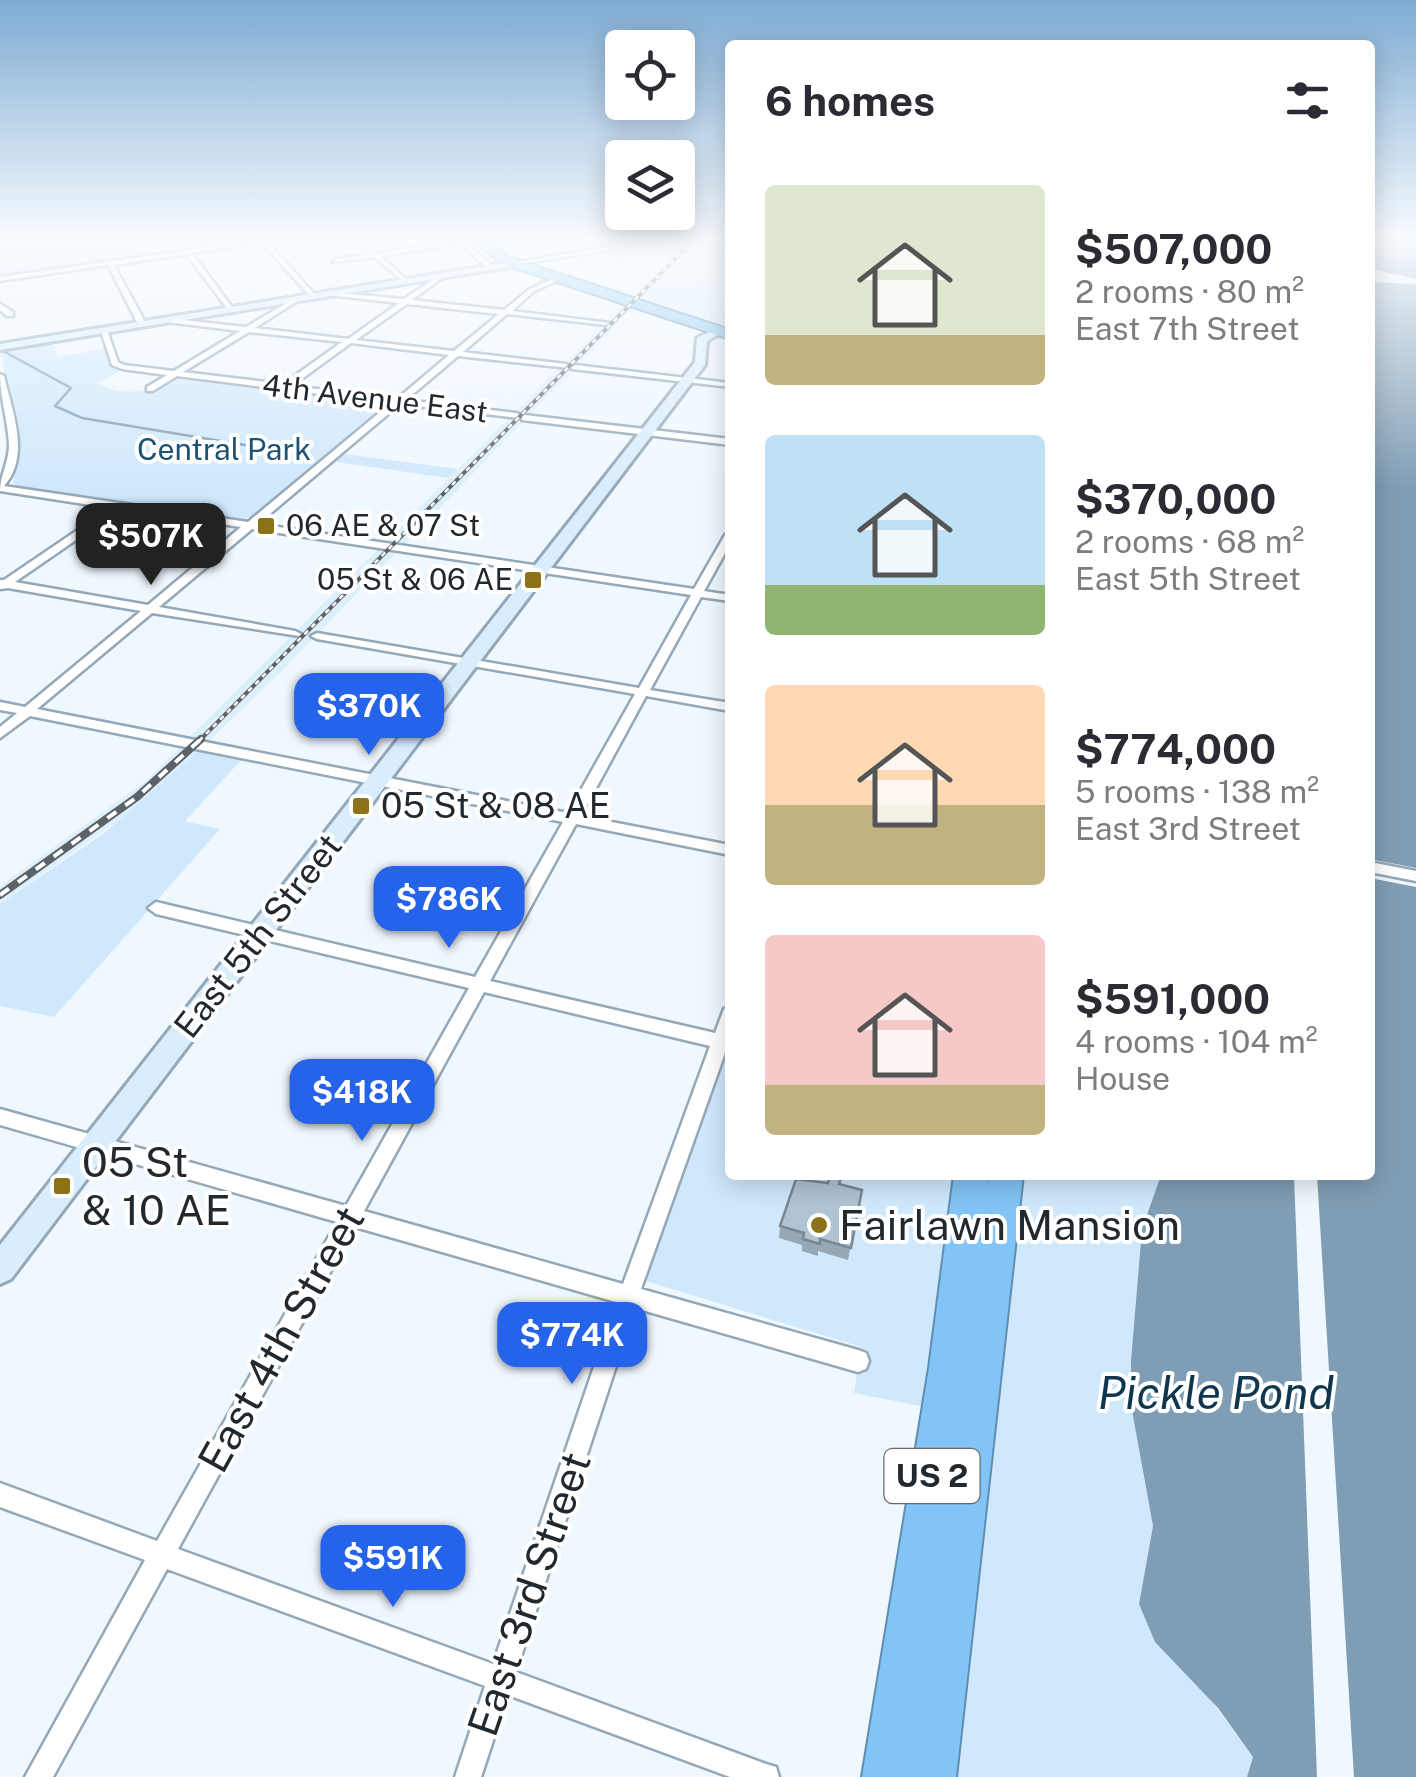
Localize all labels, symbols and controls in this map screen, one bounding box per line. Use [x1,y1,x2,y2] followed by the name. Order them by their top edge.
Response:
[605,30,695,230] map controls
[605,30,695,120] button: locate
[1280,73,1335,128] icon: filters
[765,76,935,125] text: 6 homes
[605,140,695,230] button: layers
[1075,224,1272,273] text: $507,000
[845,225,965,345] icon: home
[1075,273,1304,310] text: 2 rooms · 80 m²
[1075,310,1300,347] text: East 7th Street
[260,366,490,430] street label: 4th Avenue East
[137,431,311,467] park label: Central Park
[1075,474,1276,523] text: $370,000
[845,475,965,595] icon: home
[81,503,221,588] pin: $507K
[286,507,480,543] place label: 06 AE & 07 St
[255,515,277,537] marker: 06 AE & 07 St
[98,517,204,554] text: $507K
[1075,523,1304,560] text: 2 rooms · 68 m²
[1075,560,1301,597] text: East 5th Street
[317,561,513,597] place label: 05 St & 06 AE
[522,569,544,591] marker: 05 St & 06 AE
[299,673,439,758] pin: $370K
[316,687,422,724] text: $370K
[1075,724,1276,773] text: $774,000
[845,725,965,845] icon: home
[1075,773,1319,810] text: 5 rooms · 138 m²
[381,785,610,826] place label: 05 St & 08 AE
[350,795,372,817] marker: 05 St & 08 AE
[1075,810,1301,847] text: East 3rd Street
[165,826,350,1046] street label: East 5th Street
[379,866,519,951] pin: $786K
[396,880,502,917] text: $786K
[1075,974,1270,1023] text: $591,000
[845,975,965,1095] icon: home
[1075,1023,1318,1060] text: 4 rooms · 104 m²
[292,1059,432,1144] pin: $418K
[1075,1060,1170,1097] text: House
[312,1073,412,1110] text: $418K
[82,1137,231,1234] place label: 05 St & 10 AE
[51,1175,73,1197] marker: 05 St & 10 AE
[187,1197,374,1480] street label: East 4th Street
[839,1200,1180,1249] place label: Fairlawn Mansion
[808,1214,830,1236] marker: Fairlawn Mansion
[502,1302,642,1387] pin: $774K
[519,1316,625,1353] text: $774K
[1098,1366,1334,1419] water label: Pickle Pond
[457,1446,600,1742] street label: East 3rd Street
[884,1449,980,1503] road number: US 2
[323,1525,463,1610] pin: $591K
[342,1539,444,1576] text: $591K

